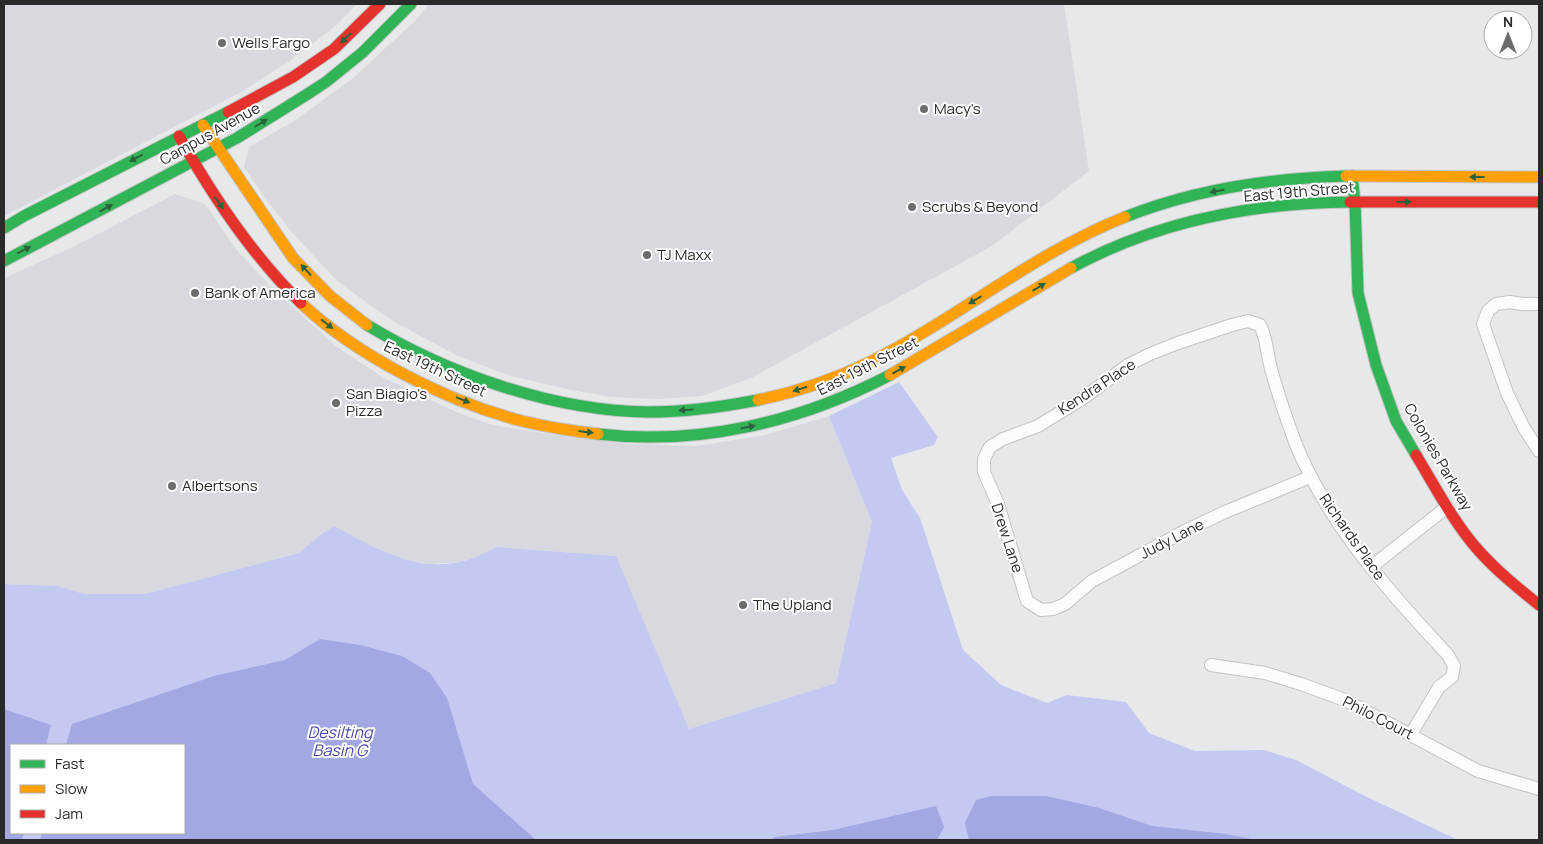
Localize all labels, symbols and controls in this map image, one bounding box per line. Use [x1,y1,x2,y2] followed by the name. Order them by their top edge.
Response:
[1483,10,1533,60] north arrow
[1503,12,1513,31] text: N
[232,32,310,53] place label: Wells Fargo
[340,32,352,44] one-way arrow
[216,37,228,49] marker: Wells Fargo
[156,97,264,170] street label: Campus Avenue
[934,98,981,119] place label: Macy's
[918,103,930,115] marker: Macy's
[254,119,267,128] one-way arrow
[129,154,143,162] one-way arrow
[1469,173,1485,181] one-way arrow
[1243,176,1355,207] street label: East 19th Street
[1209,187,1225,195] one-way arrow
[214,196,224,210] one-way arrow
[922,196,1038,217] place label: Scrubs & Beyond
[1396,198,1412,206] one-way arrow
[906,201,918,213] marker: Scrubs & Beyond
[99,204,113,212] one-way arrow
[657,244,712,265] place label: TJ Maxx
[17,246,31,254] one-way arrow
[641,249,653,261] marker: TJ Maxx
[300,265,312,277] one-way arrow
[205,282,316,303] place label: Bank of America
[1032,283,1045,292] one-way arrow
[189,287,201,299] marker: Bank of America
[969,296,982,305] one-way arrow
[320,318,333,329] one-way arrow
[814,331,922,400] street label: East 19th Street
[381,336,490,401] street label: East 19th Street
[1054,353,1140,420] street label: Kendra Place
[892,365,906,374] one-way arrow
[346,383,427,421] place label: San Biagio's Pizza
[792,386,807,394] one-way arrow
[330,397,342,409] marker: San Biagio's Pizza
[455,397,470,404] one-way arrow
[1399,399,1478,514] street label: Colonies Parkway
[678,406,694,414] one-way arrow
[740,423,756,431] one-way arrow
[579,428,595,436] one-way arrow
[182,475,258,496] place label: Albertsons
[166,480,178,492] marker: Albertsons
[1315,489,1390,584] street label: Richards Place
[986,500,1029,576] street label: Drew Lane
[1136,513,1208,564] street label: Judy Lane
[753,594,832,615] place label: The Upland
[737,599,749,611] marker: The Upland
[1339,691,1417,744] street label: Philo Court
[307,721,374,761] water label: Desilting Basin G
[10,744,185,834] legend
[55,753,84,774] text: Fast
[55,778,88,799] text: Slow
[55,803,83,824] text: Jam

